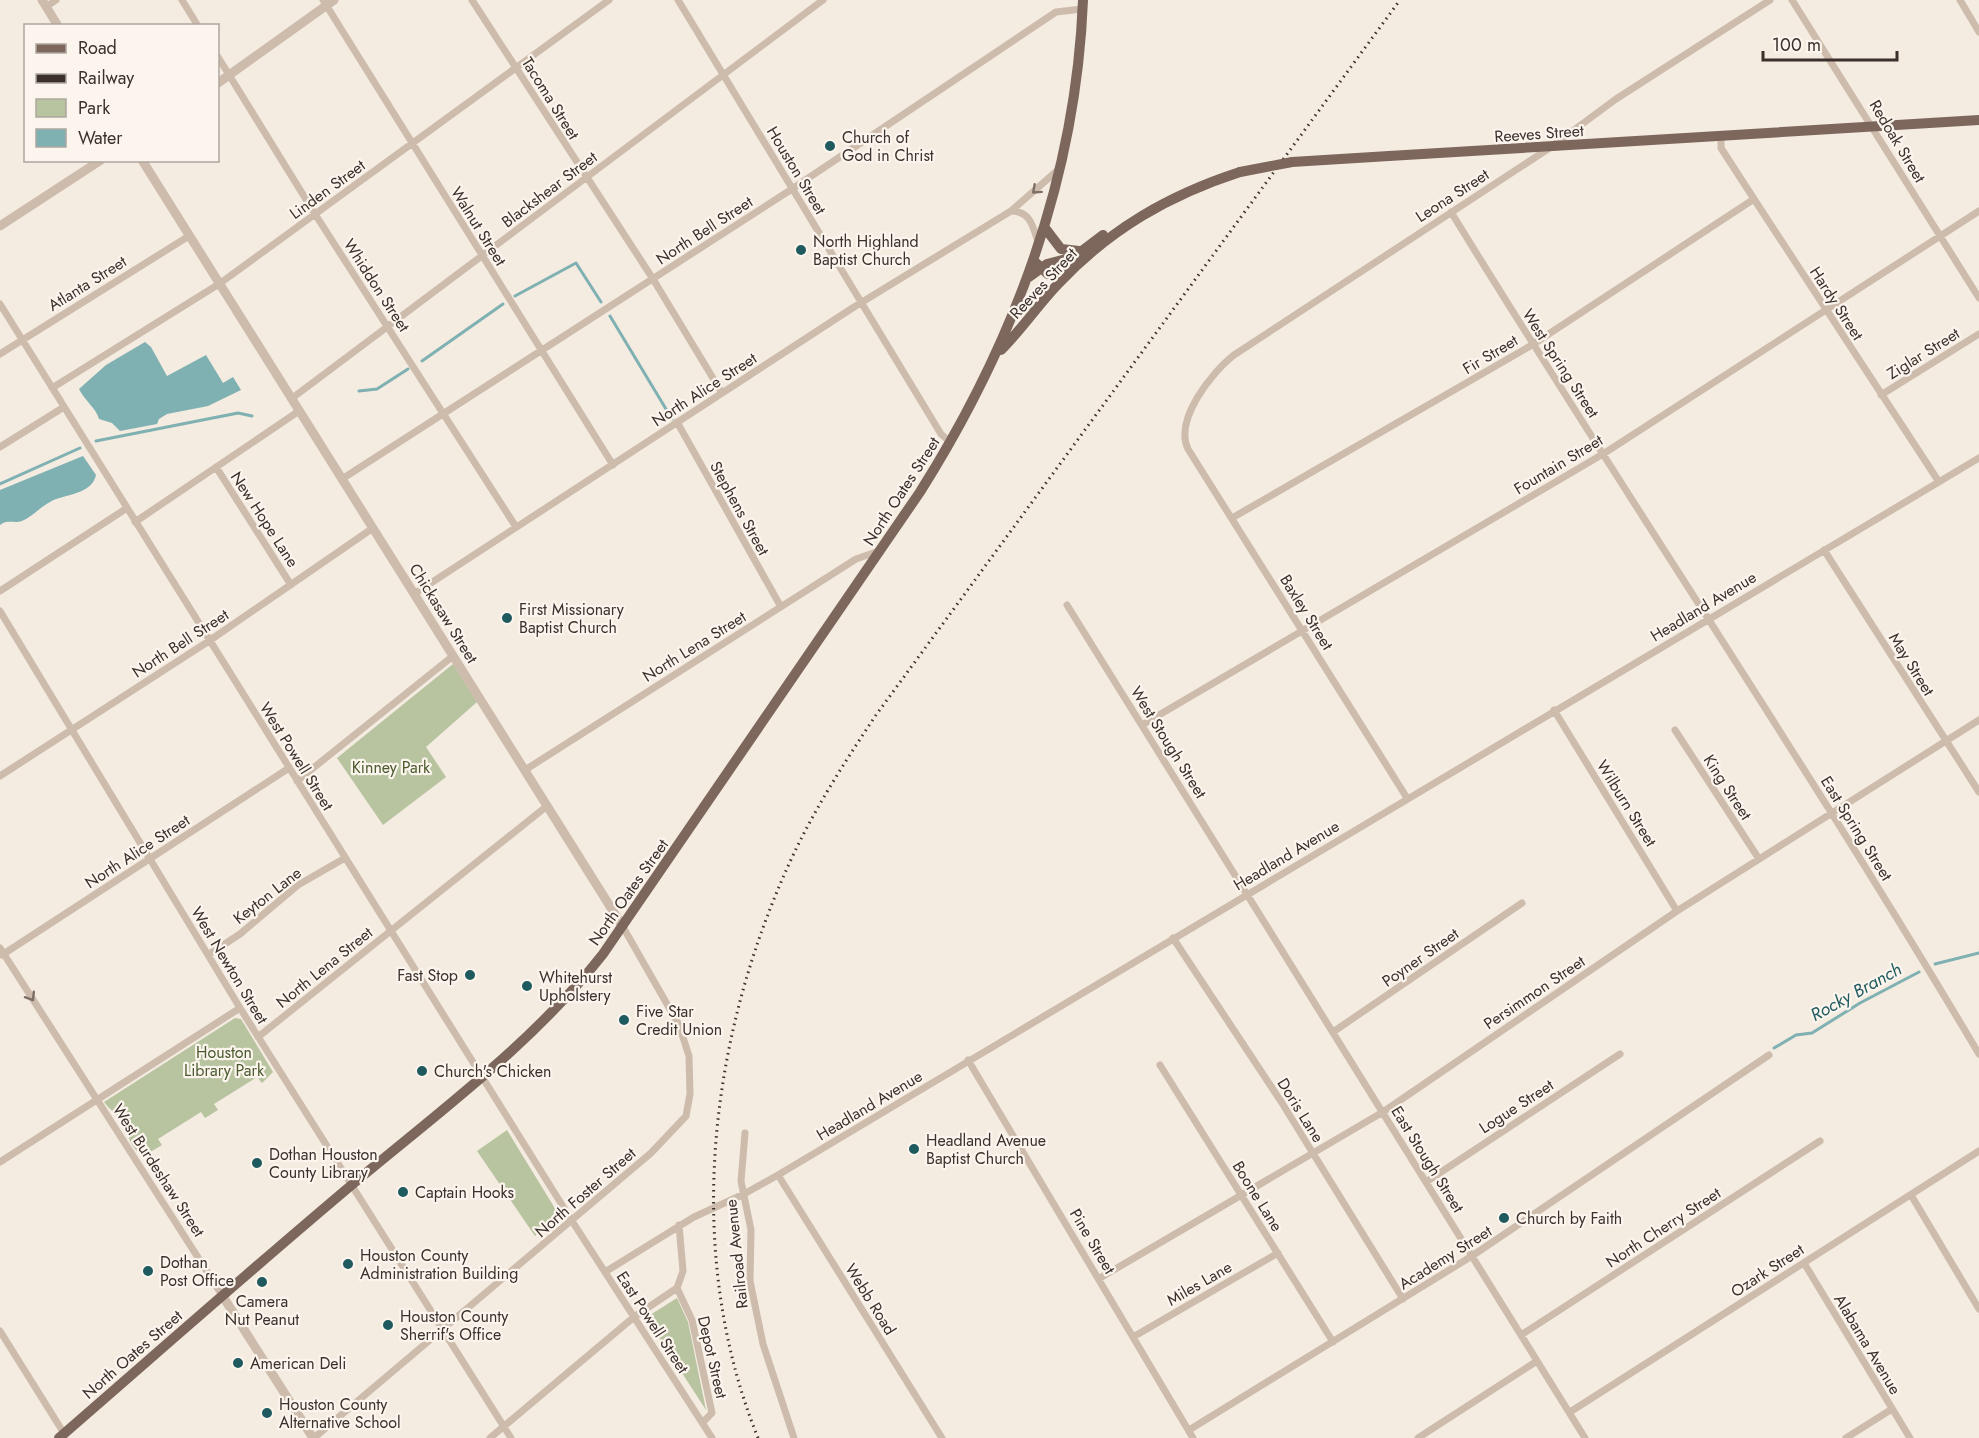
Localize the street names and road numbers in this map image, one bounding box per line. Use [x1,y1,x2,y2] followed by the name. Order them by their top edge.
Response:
[516,53,585,144] street label: Tacoma Street
[1864,96,1931,187] street label: Redoak Street
[1494,119,1585,148] street label: Reeves Street
[761,122,832,219] street label: Houston Street
[497,146,602,233] street label: Blackshear Street
[285,154,370,225] street label: Linden Street
[1411,163,1494,228] street label: Leona Street
[445,182,512,270] street label: Walnut Street
[651,190,757,270] street label: North Bell Street
[338,234,415,336] street label: Whiddon Street
[1004,243,1082,324] street label: Reeves Street
[44,250,131,317] street label: Atlanta Street
[1804,262,1869,345] street label: Hardy Street
[1517,304,1605,422] street label: West Spring Street
[1882,322,1964,385] street label: Ziglar Street
[1458,329,1522,380] street label: Fir Street
[647,347,761,432] street label: North Alice Street
[1509,429,1607,500] street label: Fountain Street
[858,432,945,550] street label: North Oates Street
[704,457,775,560] street label: Stephens Street
[225,467,304,572] street label: New Hope Lane
[404,559,484,668] street label: Chickasaw Street
[1646,566,1761,647] street label: Headland Avenue
[1274,570,1339,655] street label: Baxley Street
[127,603,233,683] street label: North Bell Street
[638,605,751,687] street label: North Lena Street
[1883,628,1940,700] street label: May Street
[1125,682,1212,803] street label: West Stough Street
[254,698,339,815] street label: West Powell Street
[1698,750,1757,825] street label: King Street
[1591,756,1662,851] street label: Wilburn Street
[1815,771,1898,885] street label: East Spring Street
[80,809,194,894] street label: North Alice Street
[1229,815,1344,896] street label: Headland Avenue
[583,834,674,950] street label: North Oates Street
[228,861,306,929] street label: Keyton Lane
[185,902,274,1028] street label: West Newton Street
[271,921,378,1014] street label: North Lena Street
[1377,922,1463,992] street label: Poyner Street
[1479,950,1590,1035] street label: Persimmon Street
[812,1065,927,1146] street label: Headland Avenue
[1272,1074,1329,1147] street label: Doris Lane
[1474,1074,1558,1139] street label: Logue Street
[107,1099,210,1241] street label: West Burdeshaw Street
[1386,1102,1470,1217] street label: East Stough Street
[530,1142,641,1243] street label: North Foster Street
[1227,1157,1288,1236] street label: Boone Lane
[1601,1182,1725,1273] street label: North Cherry Street
[719,1198,754,1310] street label: Railroad Avenue
[1064,1204,1121,1278] street label: Pine Street
[1394,1220,1496,1295] street label: Academy Street
[1726,1238,1809,1303] street label: Ozark Street
[1162,1256,1236,1311] street label: Miles Lane
[840,1259,902,1339] street label: Webb Road
[611,1267,694,1378] street label: East Powell Street
[1828,1290,1907,1399] street label: Alabama Avenue
[77,1304,187,1404] street label: North Oates Street
[692,1314,733,1401] street label: Depot Street

